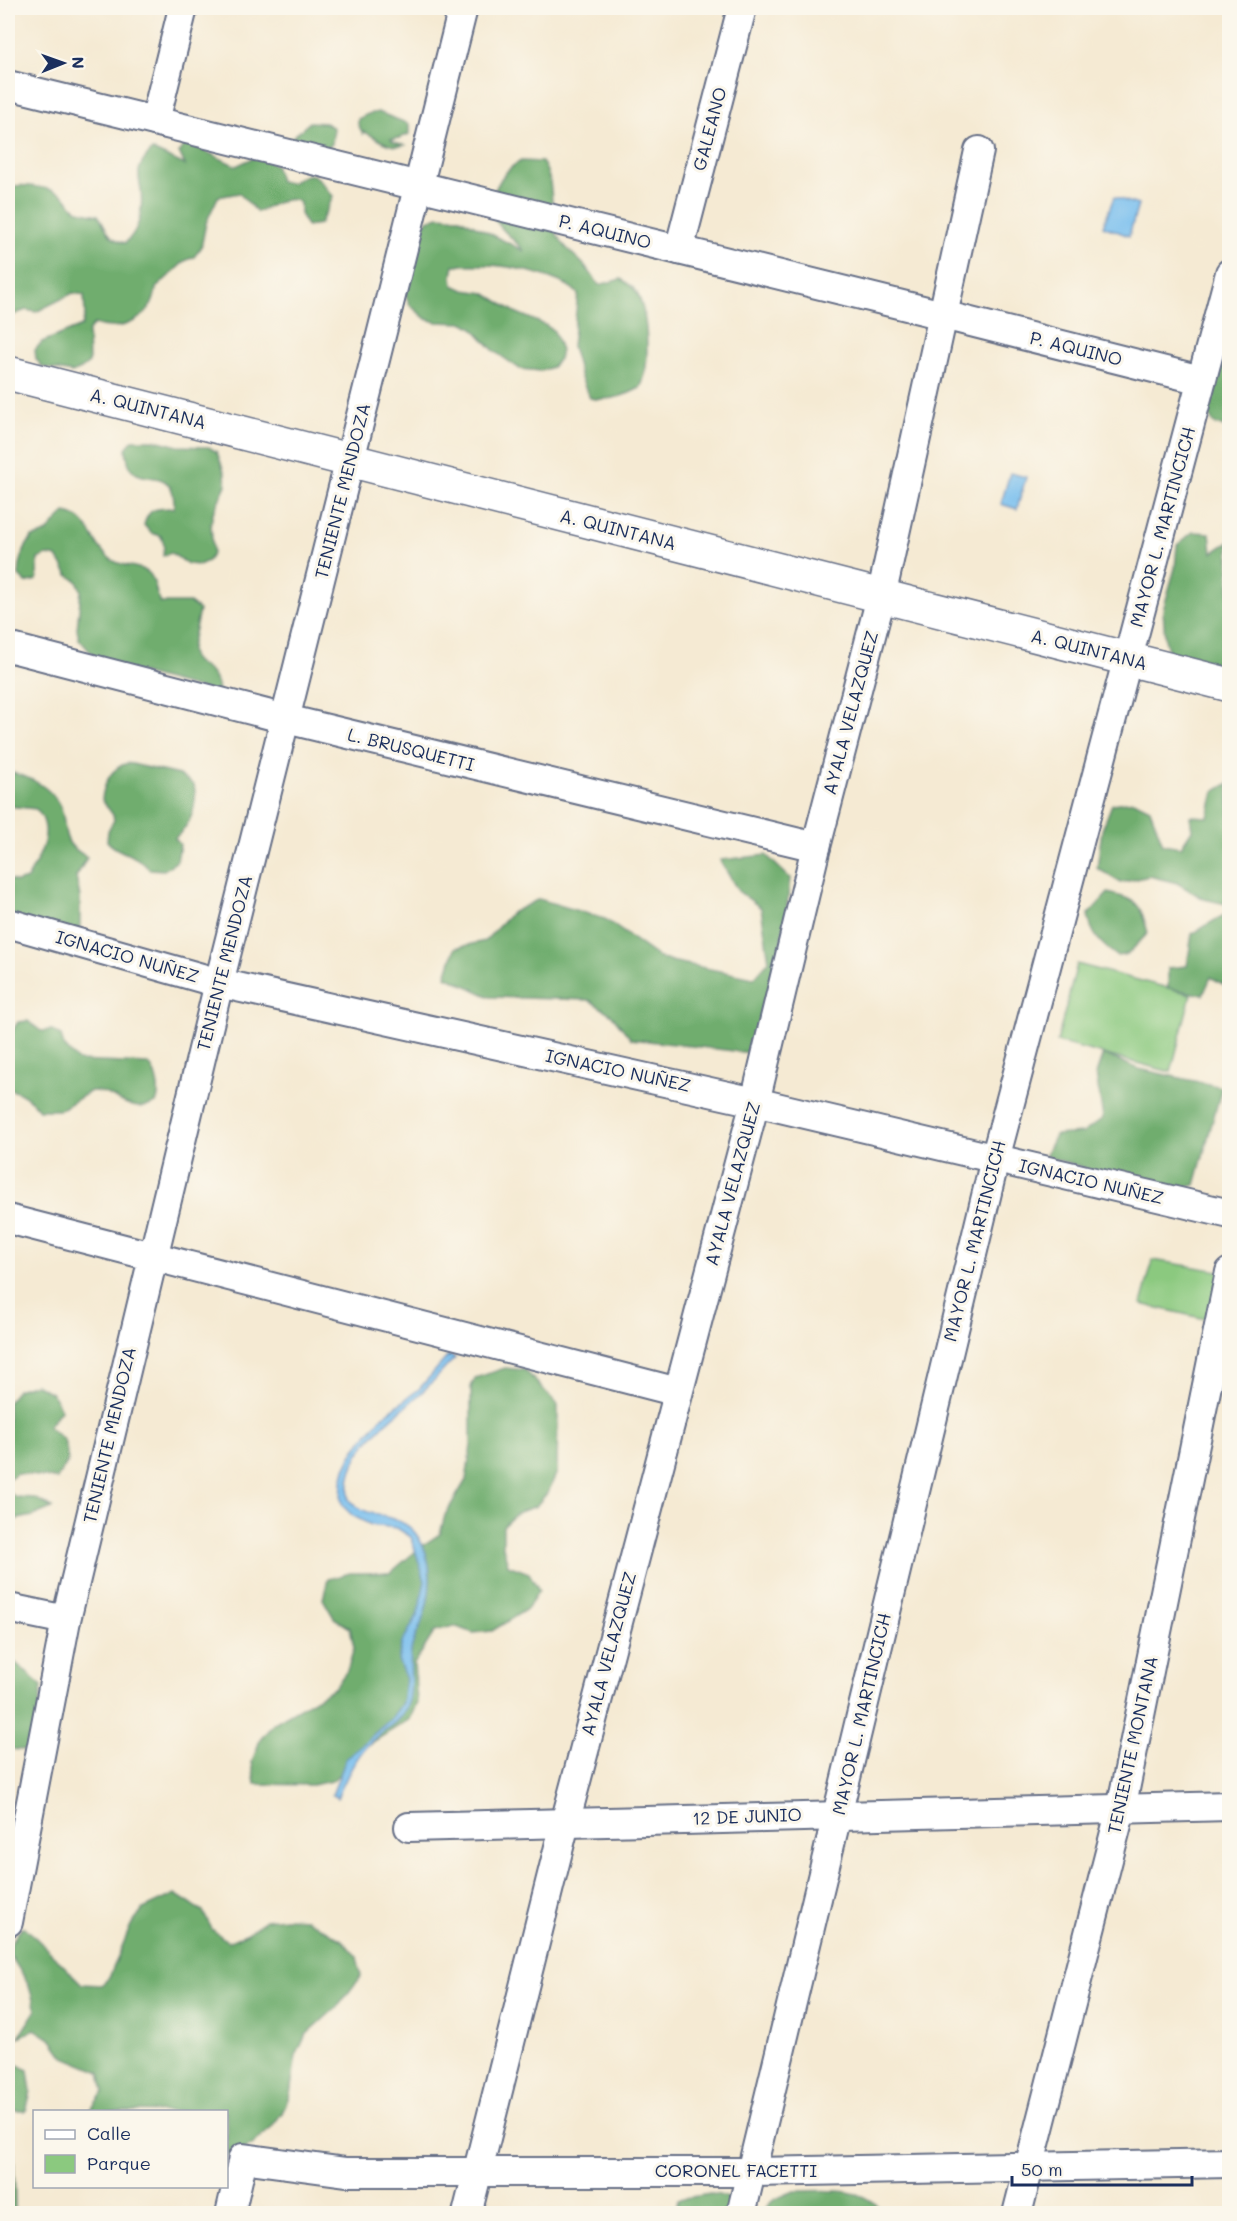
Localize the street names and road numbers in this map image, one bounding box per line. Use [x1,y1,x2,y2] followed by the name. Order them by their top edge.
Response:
[686,84,732,173] street label: GALEANO
[557,208,654,254] street label: P. AQUINO
[1028,325,1125,371] street label: P. AQUINO
[88,382,209,434] street label: A. QUINTANA
[309,400,375,581] street label: TENIENTE MENDOZA
[1124,424,1200,630] street label: MAYOR L. MARTINCICH
[558,503,679,555] street label: A. QUINTANA
[1029,623,1150,675] street label: A. QUINTANA
[817,628,883,797] street label: AYALA VELAZQUEZ
[345,722,477,776] street label: L. BRUSQUETTI
[191,872,257,1053] street label: TENIENTE MENDOZA
[53,924,202,988] street label: IGNACIO NUÑEZ
[544,1043,693,1097] street label: IGNACIO NUÑEZ
[699,1099,765,1268] street label: AYALA VELAZQUEZ
[937,1138,1011,1344] street label: MAYOR L. MARTINCICH
[1017,1153,1166,1209] street label: IGNACIO NUÑEZ
[77,1344,141,1525] street label: TENIENTE MENDOZA
[575,1569,641,1738] street label: AYALA VELAZQUEZ
[826,1610,896,1817] street label: MAYOR L. MARTINCICH
[1101,1654,1163,1836] street label: TENIENTE MONTANA
[692,1802,802,1830] street label: 12 DE JUNIO
[655,2158,817,2182] street label: CORONEL FACETTI

